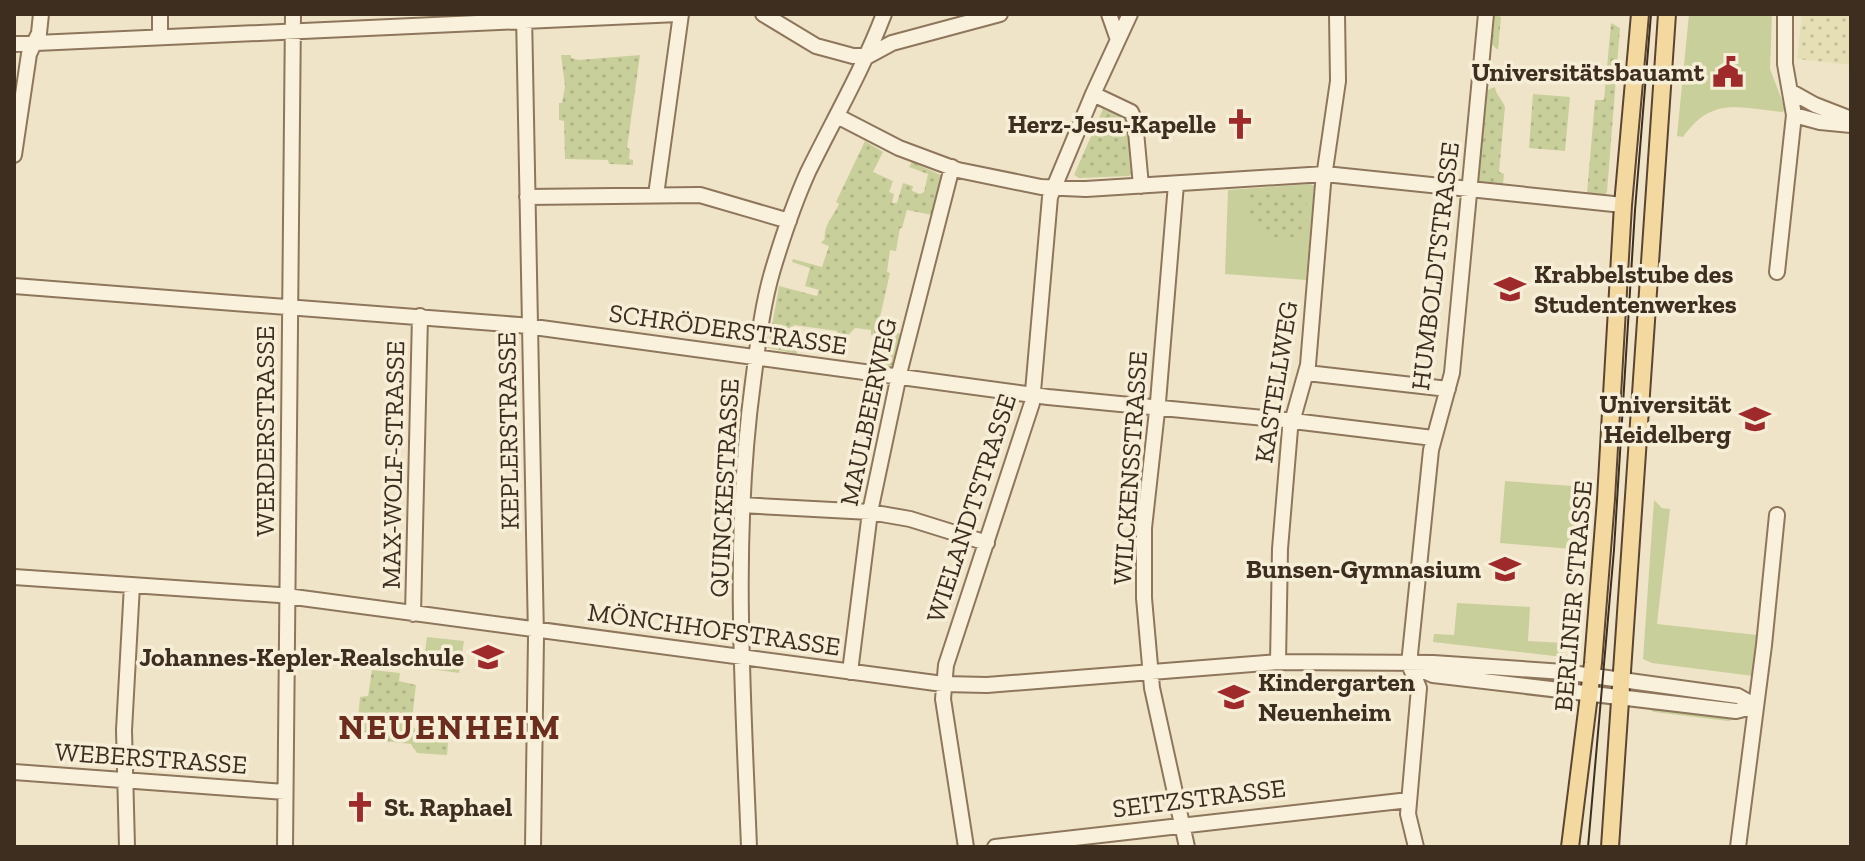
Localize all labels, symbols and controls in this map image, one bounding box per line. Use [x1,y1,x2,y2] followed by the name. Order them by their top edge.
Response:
[1711,55,1745,89] public building icon: Universitätsbauamt
[1471,56,1705,88] place label: Universitätsbauamt
[1223,107,1257,141] church icon: Herz-Jesu-Kapelle
[1007,108,1216,140] place label: Herz-Jesu-Kapelle
[1404,140,1466,392] street label: HUMBOLDTSTRASSE
[1534,258,1737,320] place label: Krabbelstube des Studentenwerkes
[1493,272,1527,306] school or university icon: Krabbelstube des Studentenwerkes
[607,296,849,362] street label: SCHRÖDERSTRASSE
[1247,299,1305,465] street label: KASTELLWEG
[833,315,903,509] street label: MAULBEERWEG
[249,326,281,536] street label: WERDERSTRASSE
[490,332,526,530] street label: KEPLERSTRASSE
[375,341,411,589] street label: MAX-WOLF-STRASSE
[1106,350,1154,586] street label: WILCKENSSTRASSE
[702,378,746,598] street label: QUINCKESTRASSE
[1599,388,1732,450] place label: Universität Heidelberg
[919,390,1023,626] street label: WIELANDTSTRASSE
[1738,402,1772,436] school or university icon: Universität Heidelberg
[1547,479,1599,713] street label: BERLINER STRASSE
[1488,552,1522,586] school or university icon: Bunsen-Gymnasium
[1246,553,1481,585] place label: Bunsen-Gymnasium
[586,595,842,663] street label: MÖNCHHOFSTRASSE
[471,640,505,674] school or university icon: Johannes-Kepler-Realschule
[139,641,464,673] place label: Johannes-Kepler-Realschule
[1258,666,1416,728] place label: Kindergarten Neuenheim
[1217,680,1251,714] school or university icon: Kindergarten Neuenheim
[338,707,562,748] district label: NEUENHEIM
[54,735,248,781] street label: WEBERSTRASSE
[1110,771,1288,825] street label: SEITZSTRASSE
[343,790,377,824] church icon: St. Raphael
[384,791,512,823] place label: St. Raphael

